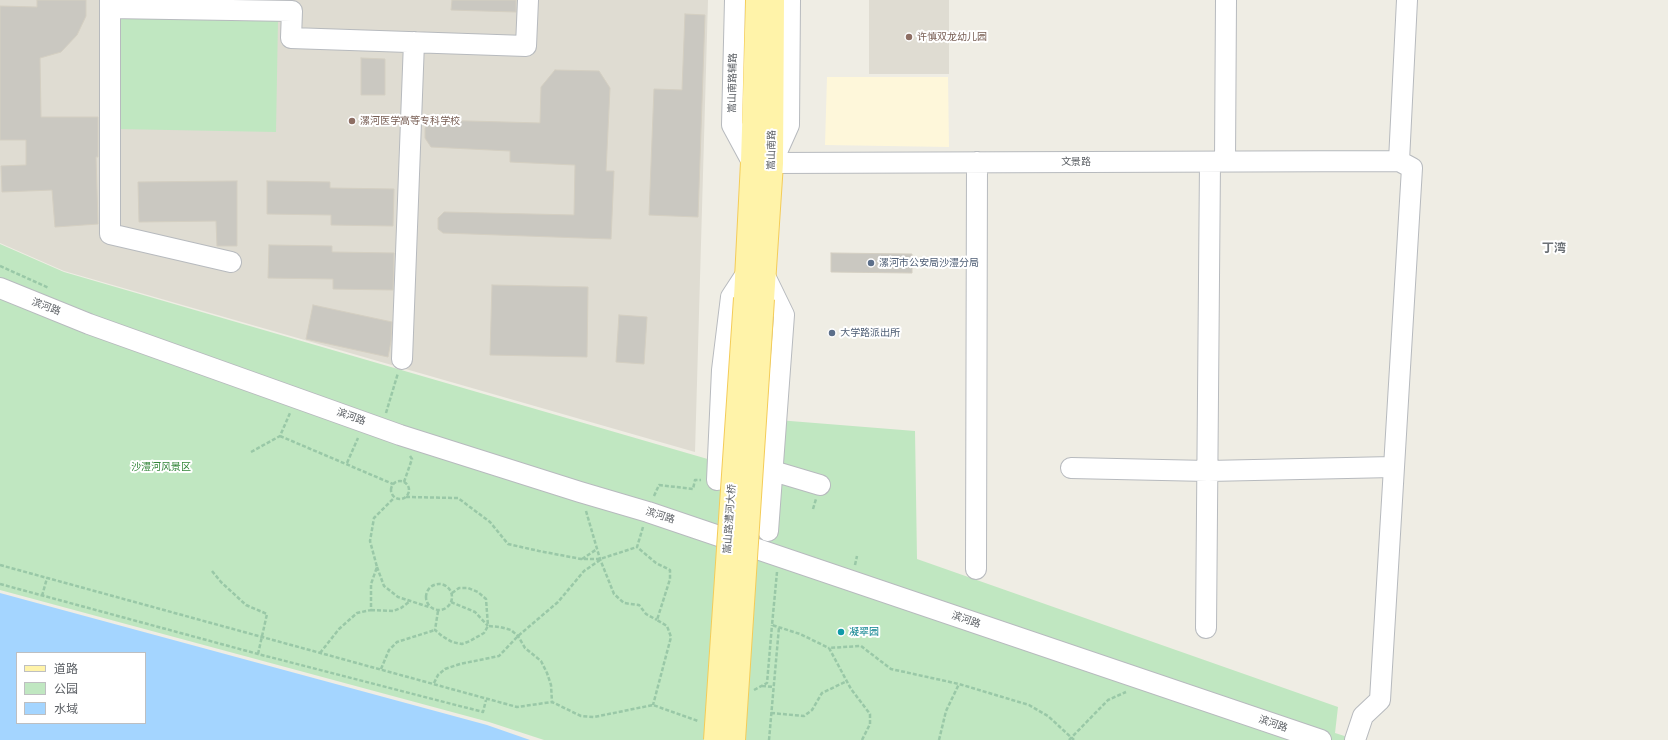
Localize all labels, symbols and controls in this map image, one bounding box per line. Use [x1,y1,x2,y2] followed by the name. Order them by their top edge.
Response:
[917,31,987,43] place label: 许慎双龙幼儿园
[904,32,914,42] marker: 许慎双龙幼儿园
[726,53,740,113] street label: 嵩山南路辅路
[360,115,460,127] place label: 漯河医学高等专科学校
[347,116,357,126] marker: 漯河医学高等专科学校
[766,130,778,170] street label: 嵩山南路
[1061,156,1091,168] street label: 文景路
[1542,242,1566,256] district label: 丁湾
[879,257,979,269] place label: 漯河市公安局沙澧分局
[866,258,876,268] marker: 漯河市公安局沙澧分局
[30,296,62,318] street label: 滨河路
[840,327,900,339] place label: 大学路派出所
[827,328,837,338] marker: 大学路派出所
[335,406,367,428] street label: 滨河路
[131,461,191,473] park label: 沙澧河风景区
[722,484,738,554] street label: 嵩山路澧河大桥
[644,506,676,526] street label: 滨河路
[950,609,982,631] street label: 滨河路
[849,626,879,638] place label: 凝翠园
[836,627,846,637] marker: 凝翠园
[16,652,146,724] legend
[54,661,78,677] text: 道路
[54,681,78,697] text: 公园
[54,701,78,717] text: 水域
[1257,713,1289,735] street label: 滨河路

